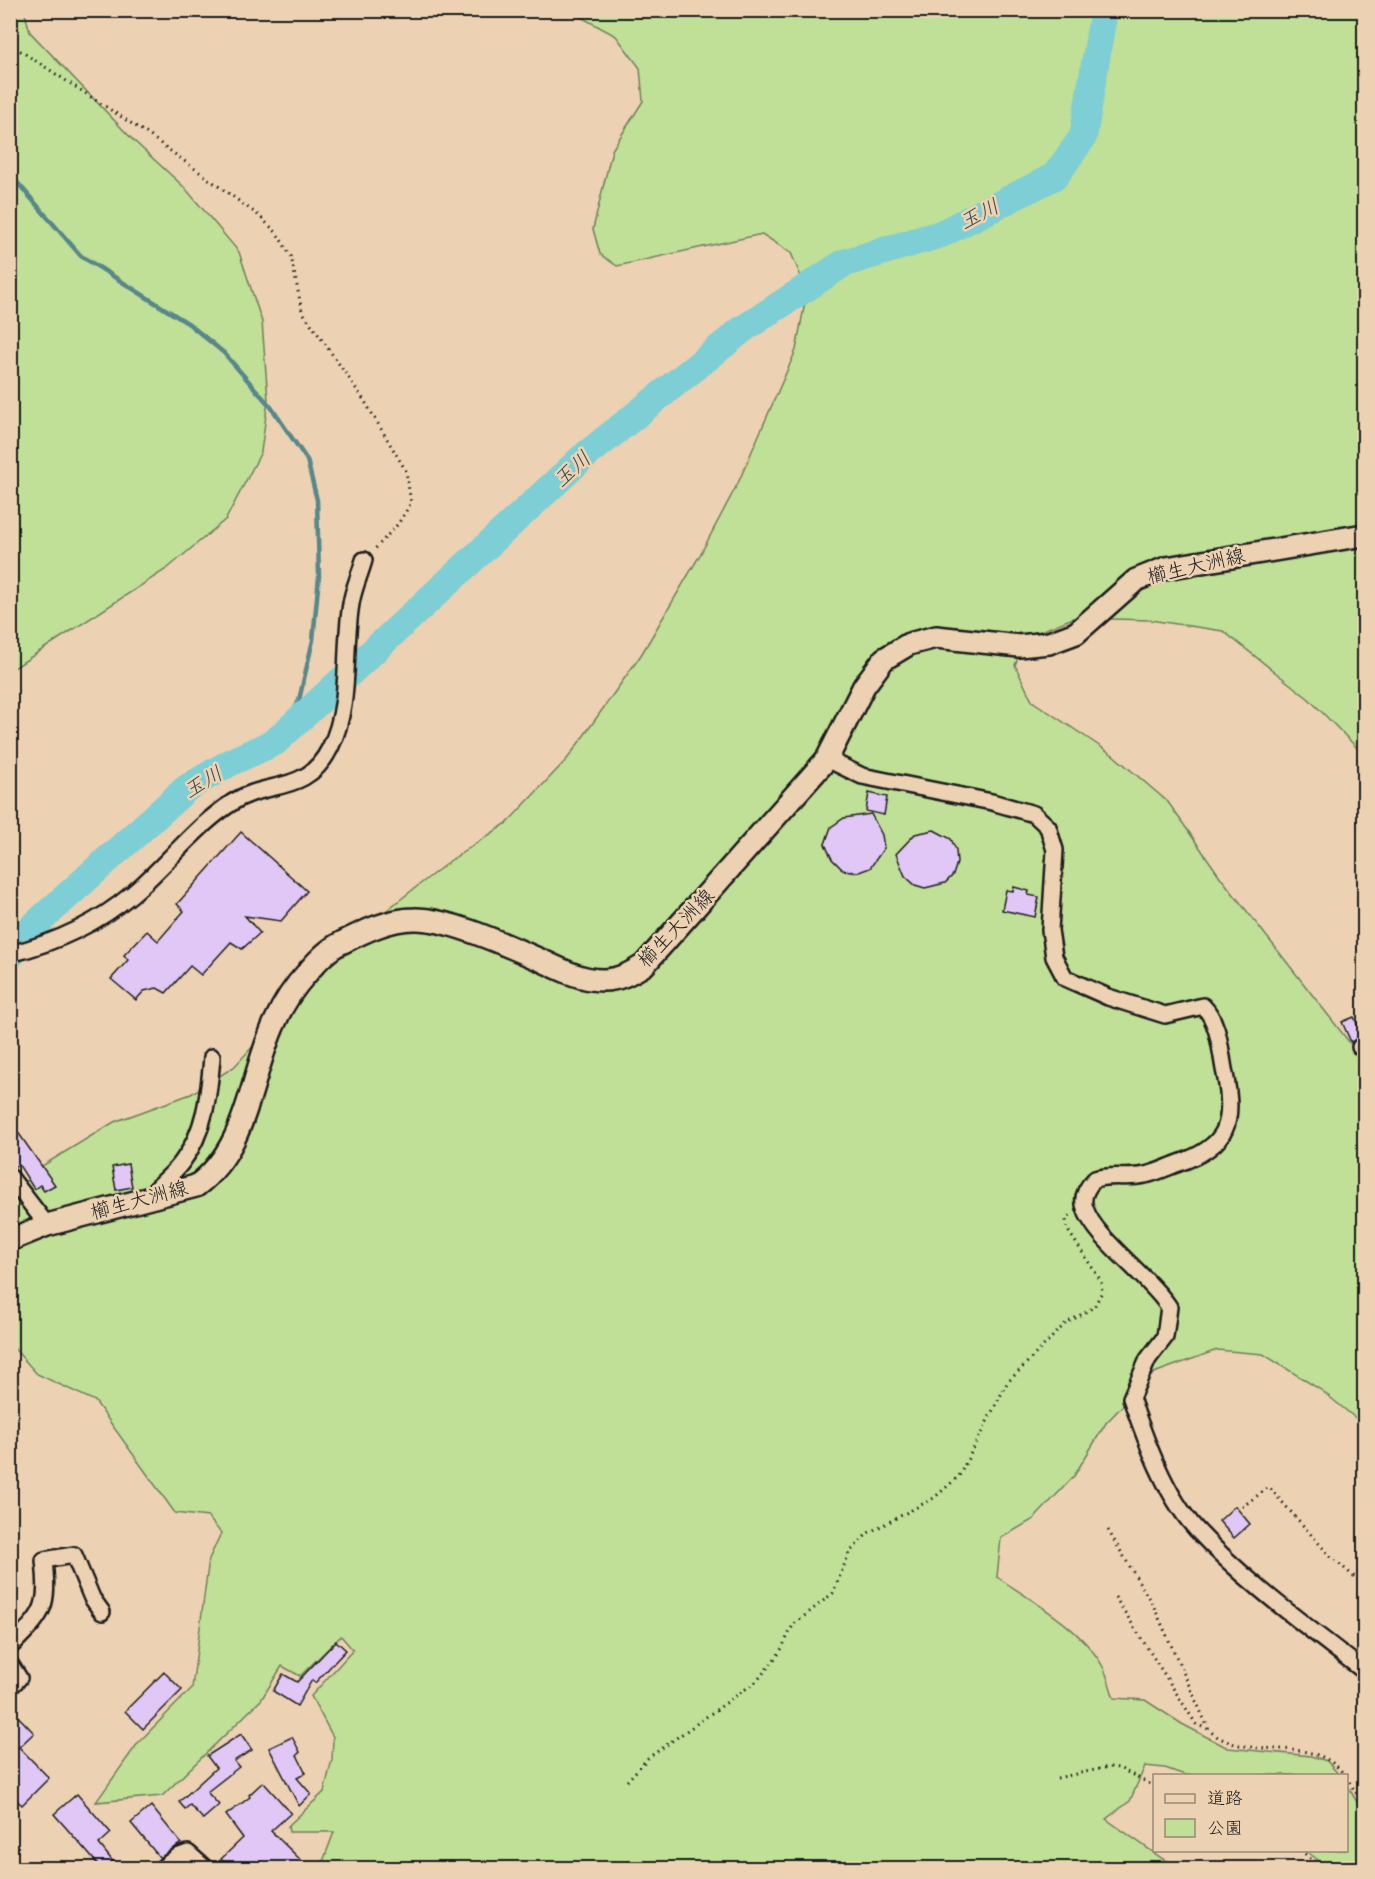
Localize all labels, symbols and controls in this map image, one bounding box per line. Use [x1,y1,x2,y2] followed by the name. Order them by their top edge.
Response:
[955,194,1003,234] water label: 玉川
[548,446,596,492] water label: 玉川
[1145,544,1247,588] street label: 櫛生大洲線
[179,761,227,803] water label: 玉川
[633,884,719,972] street label: 櫛生大洲線
[88,1176,190,1224] street label: 櫛生大洲線
[1153,1774,1348,1852] legend
[1207,1788,1243,1809] text: 道路
[1207,1818,1243,1839] text: 公園

